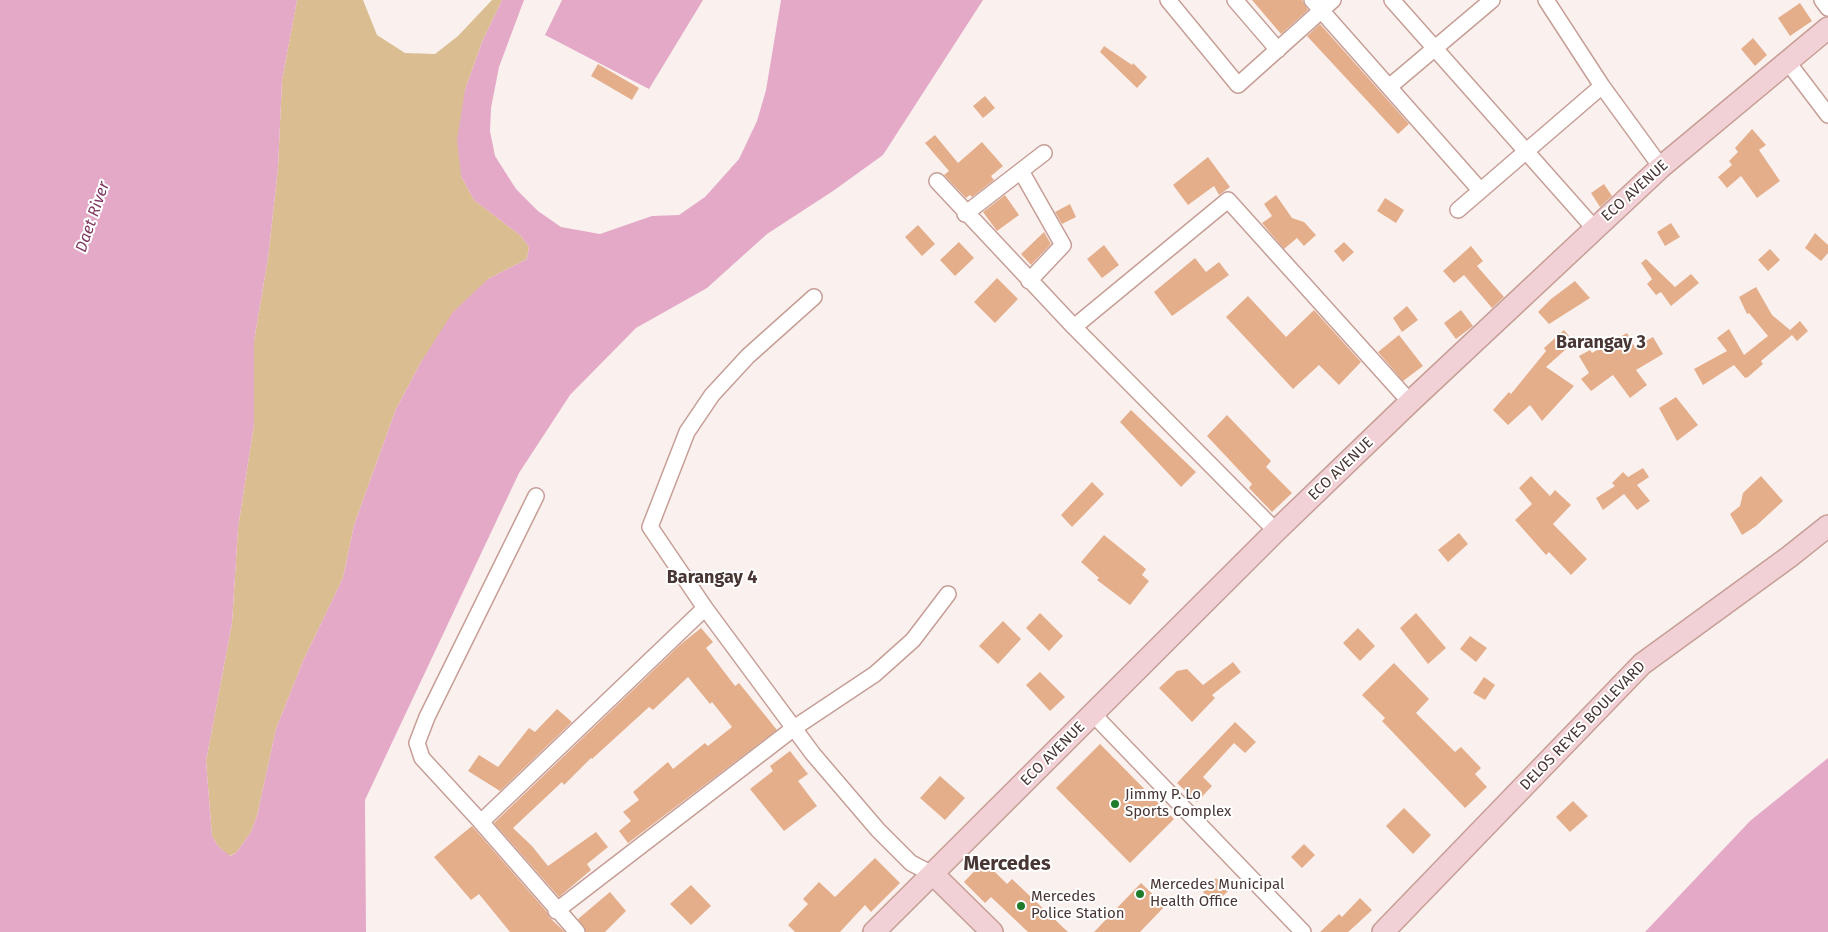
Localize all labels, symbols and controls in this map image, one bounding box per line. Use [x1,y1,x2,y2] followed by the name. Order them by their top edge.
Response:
[1598,156,1672,226] street label: ECO AVENUE
[72,179,114,255] water label: Daet River
[1556,332,1646,354] district label: Barangay 3
[1305,434,1377,504] street label: ECO AVENUE
[667,567,757,589] district label: Barangay 4
[1517,658,1649,794] street label: DELOS REYES BOULEVARD
[1017,718,1089,790] street label: ECO AVENUE
[1125,786,1231,821] place label: Jimmy P. Lo Sports Complex
[1109,798,1121,810] marker: Jimmy P. Lo Sports Complex
[963,852,1051,876] district label: Mercedes
[1150,876,1284,911] place label: Mercedes Municipal Health Office
[1031,888,1125,923] place label: Mercedes Police Station
[1134,888,1146,900] marker: Mercedes Municipal Health Office
[1015,900,1027,912] marker: Mercedes Police Station

